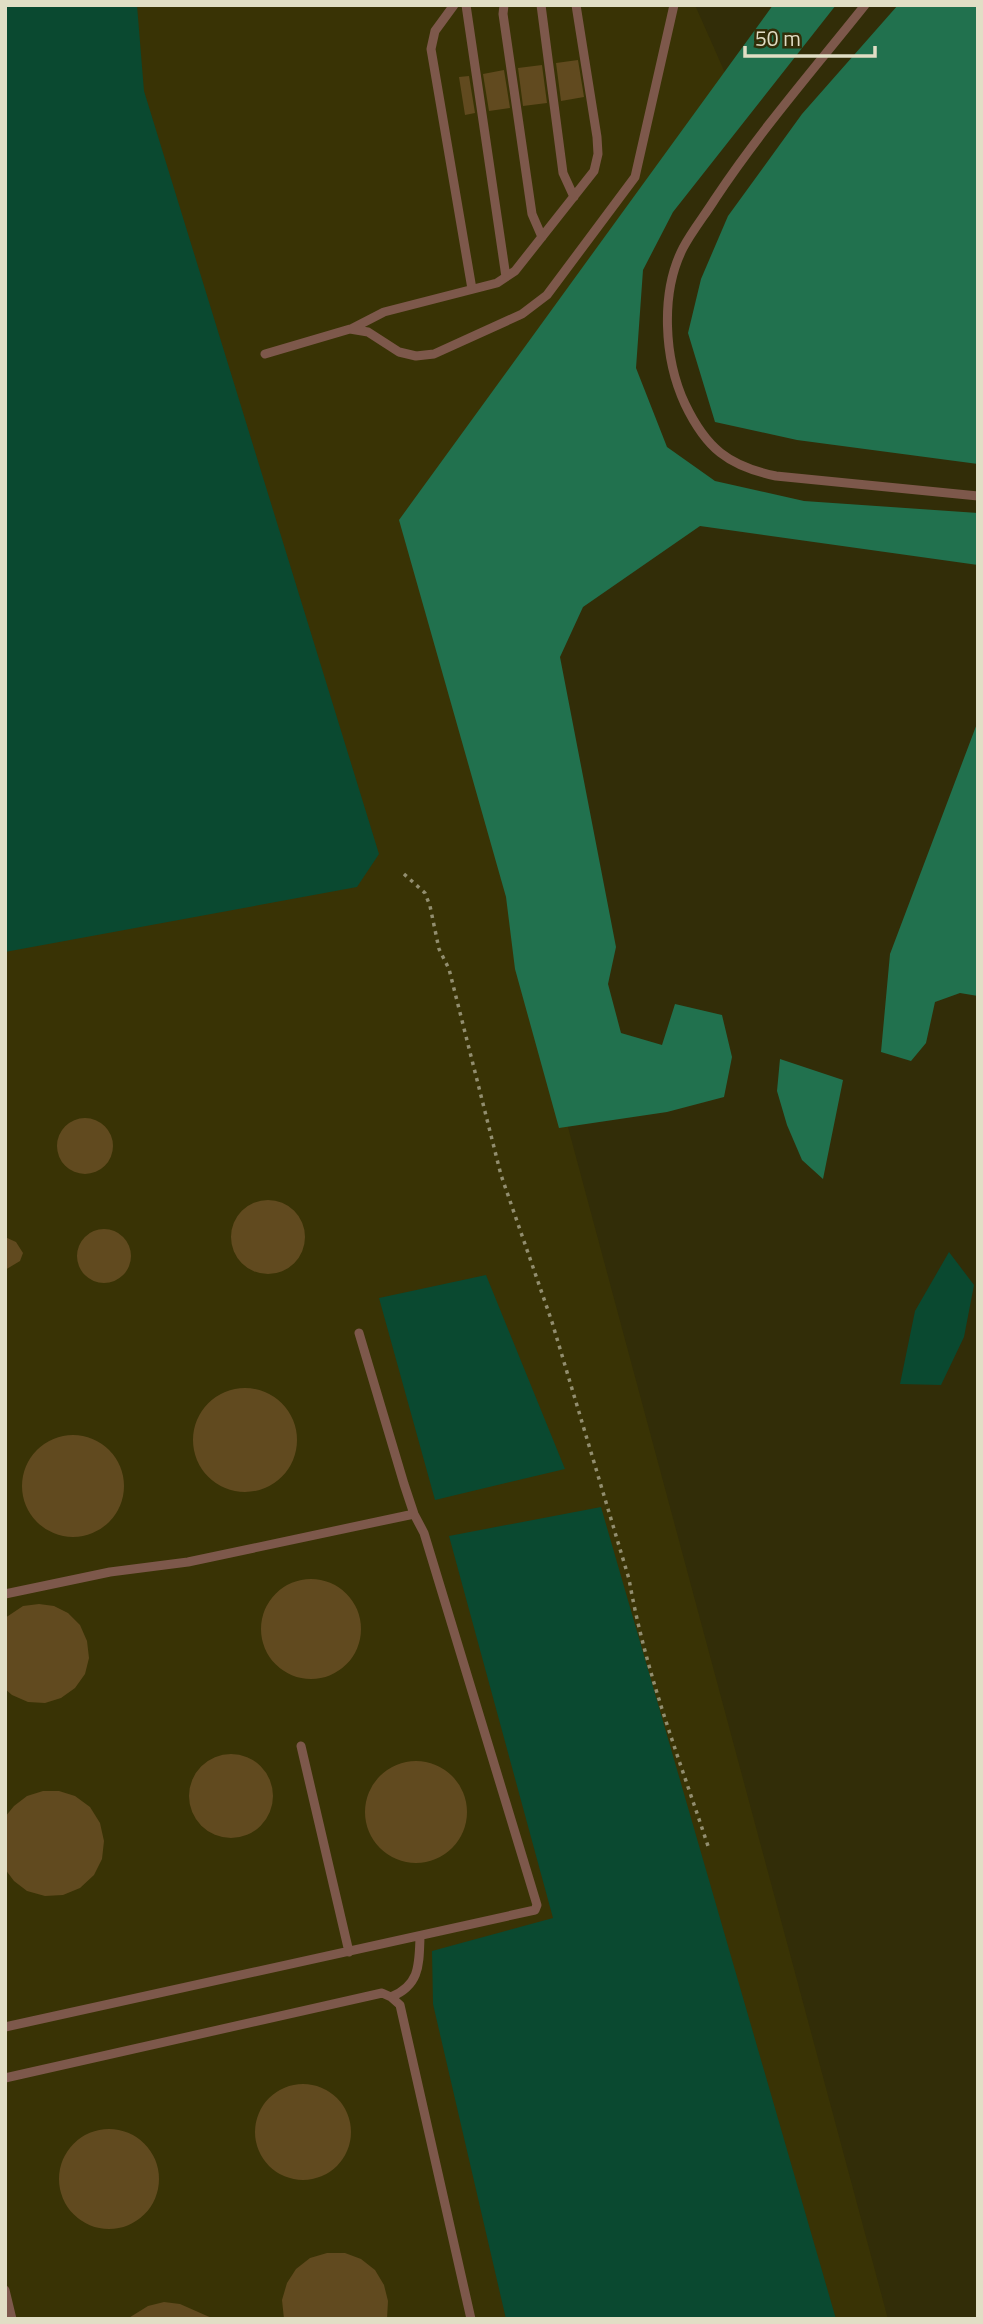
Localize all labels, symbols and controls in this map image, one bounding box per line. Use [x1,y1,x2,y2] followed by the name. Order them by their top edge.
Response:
[745,14,874,58] scale bar
[755,22,801,54] text: 50 m

